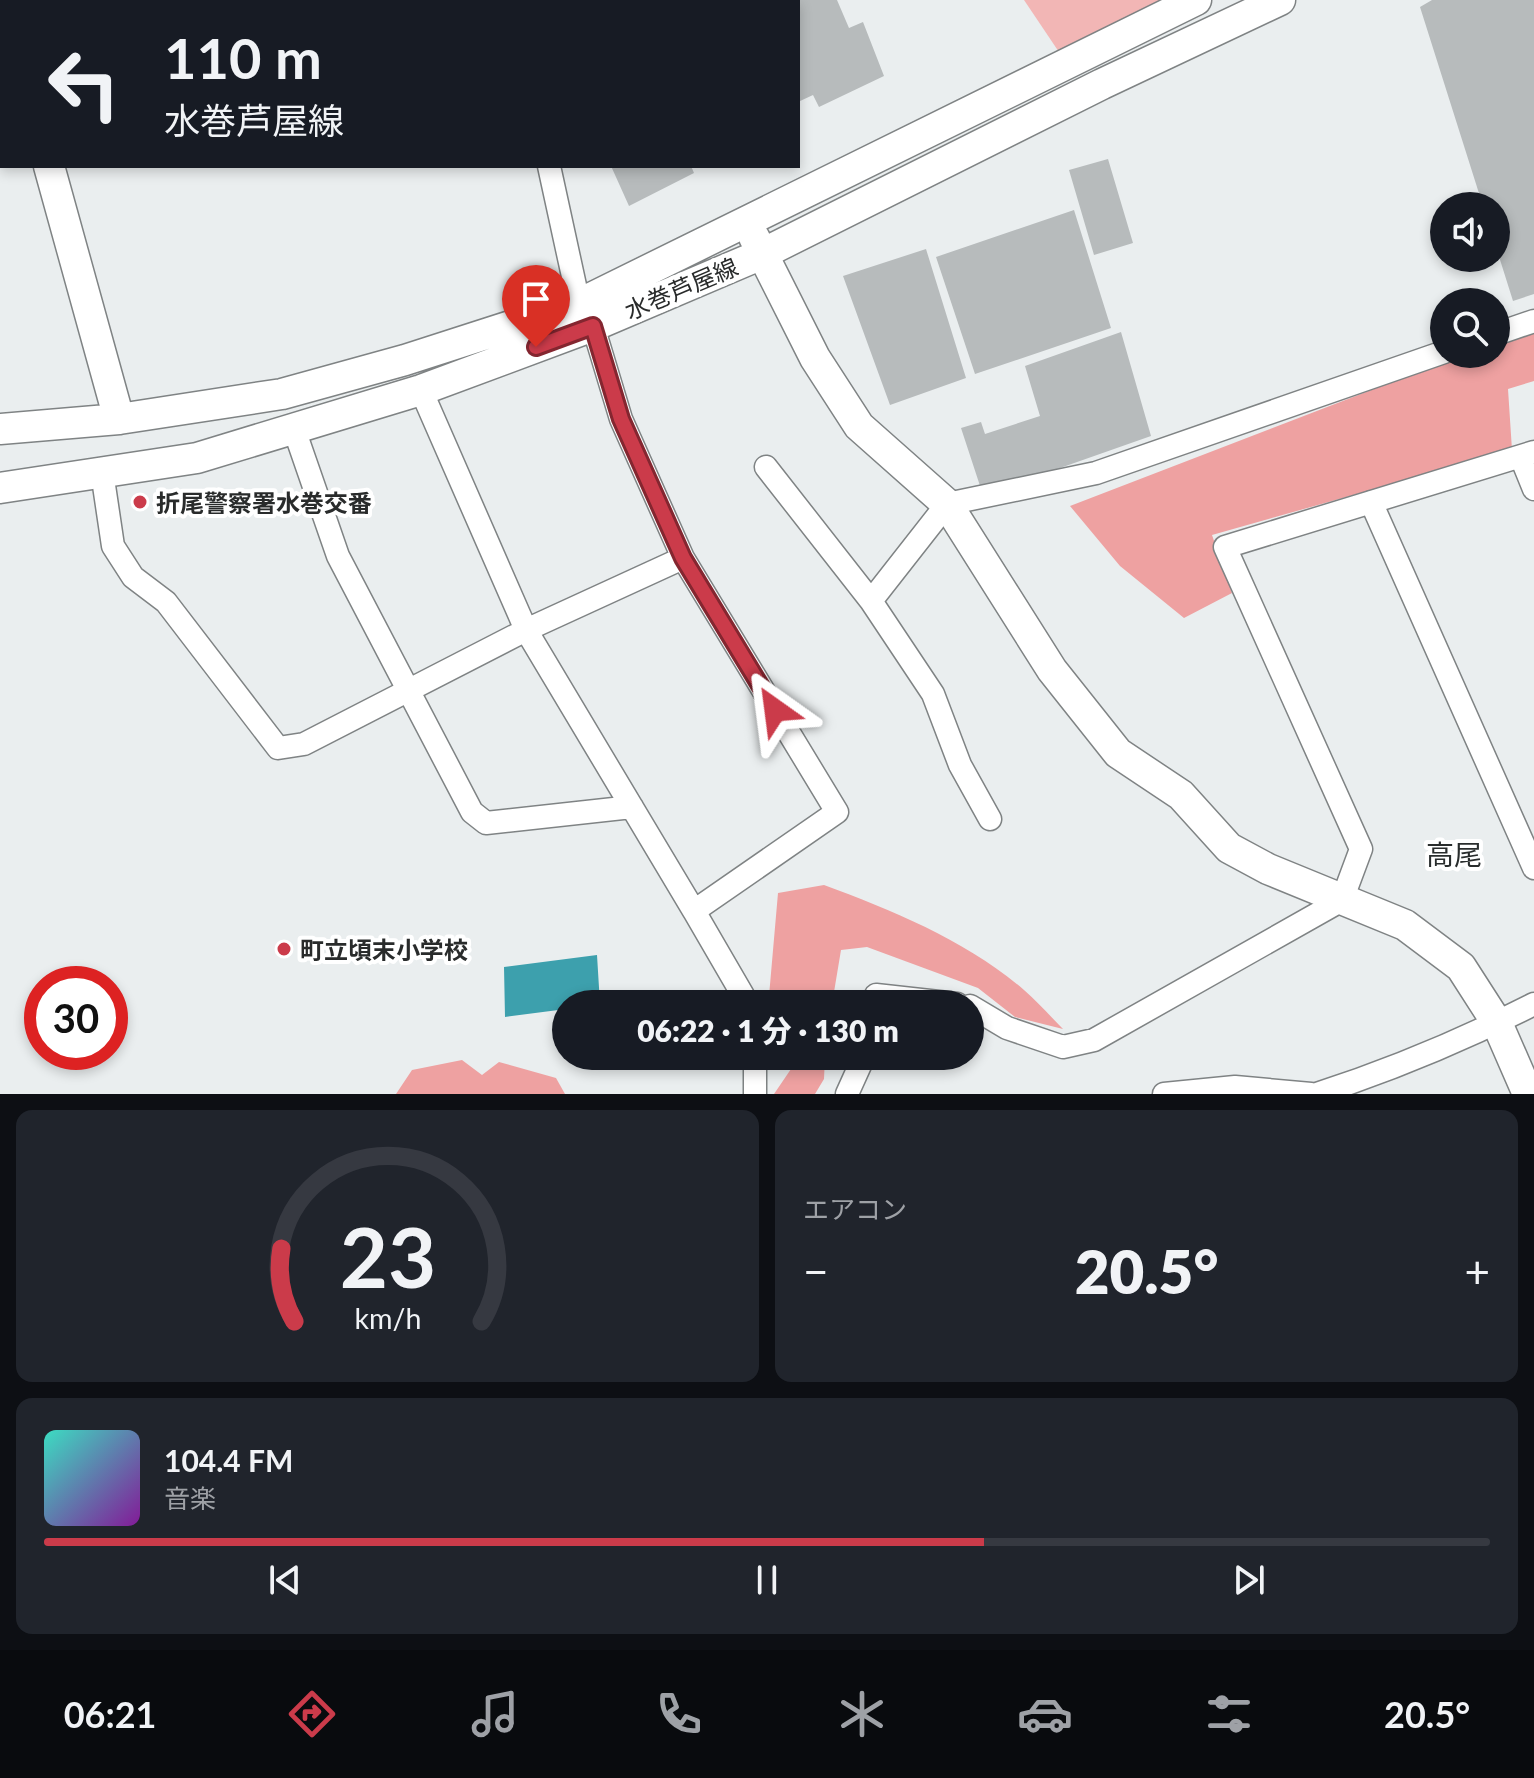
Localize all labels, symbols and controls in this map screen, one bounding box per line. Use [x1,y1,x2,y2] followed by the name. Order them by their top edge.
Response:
[164,24,322,91] text: 110 m
[32,32,136,136] icon: left
[164,98,344,142] text: 水巻芦屋線
[1430,192,1510,368] map controls
[1430,192,1510,272] button: sound
[620,251,742,325] street label: 水巻芦屋線
[502,265,570,347] pin
[514,277,558,321] icon: arrive
[1430,288,1510,368] button: search
[156,488,372,517] place label: 折尾警察署水巻交番
[131,493,149,511] marker: 折尾警察署水巻交番
[733,668,817,752] position arrow
[1426,837,1482,871] district label: 高尾
[300,935,468,964] place label: 町立頃末小学校
[275,940,293,958] marker: 町立頃末小学校
[24,966,128,1070] speed limit sign: 30
[637,1012,899,1048] text: 06:22 · 1 分 · 130 m
[803,1193,907,1225] text: エアコン
[339,1206,436,1306] text: 23
[1075,1235,1218,1307] text: 20.5°
[803,1245,829,1297] text: −
[1464,1245,1490,1297] text: +
[354,1301,421,1335] text: km/h
[164,1442,293,1478] text: 104.4 FM
[164,1482,216,1514] text: 音楽
[263,1558,307,1602] icon: previous
[745,1558,789,1602] icon: pause
[1227,1558,1271,1602] icon: next
[284,1686,340,1742] icon: directions
[467,1686,523,1742] icon: music
[651,1686,707,1742] icon: phone
[834,1686,890,1742] icon: climate
[1017,1686,1073,1742] icon: car
[1201,1686,1257,1742] icon: filters
[64,1692,156,1736] text: 06:21
[1384,1692,1470,1736] text: 20.5°

